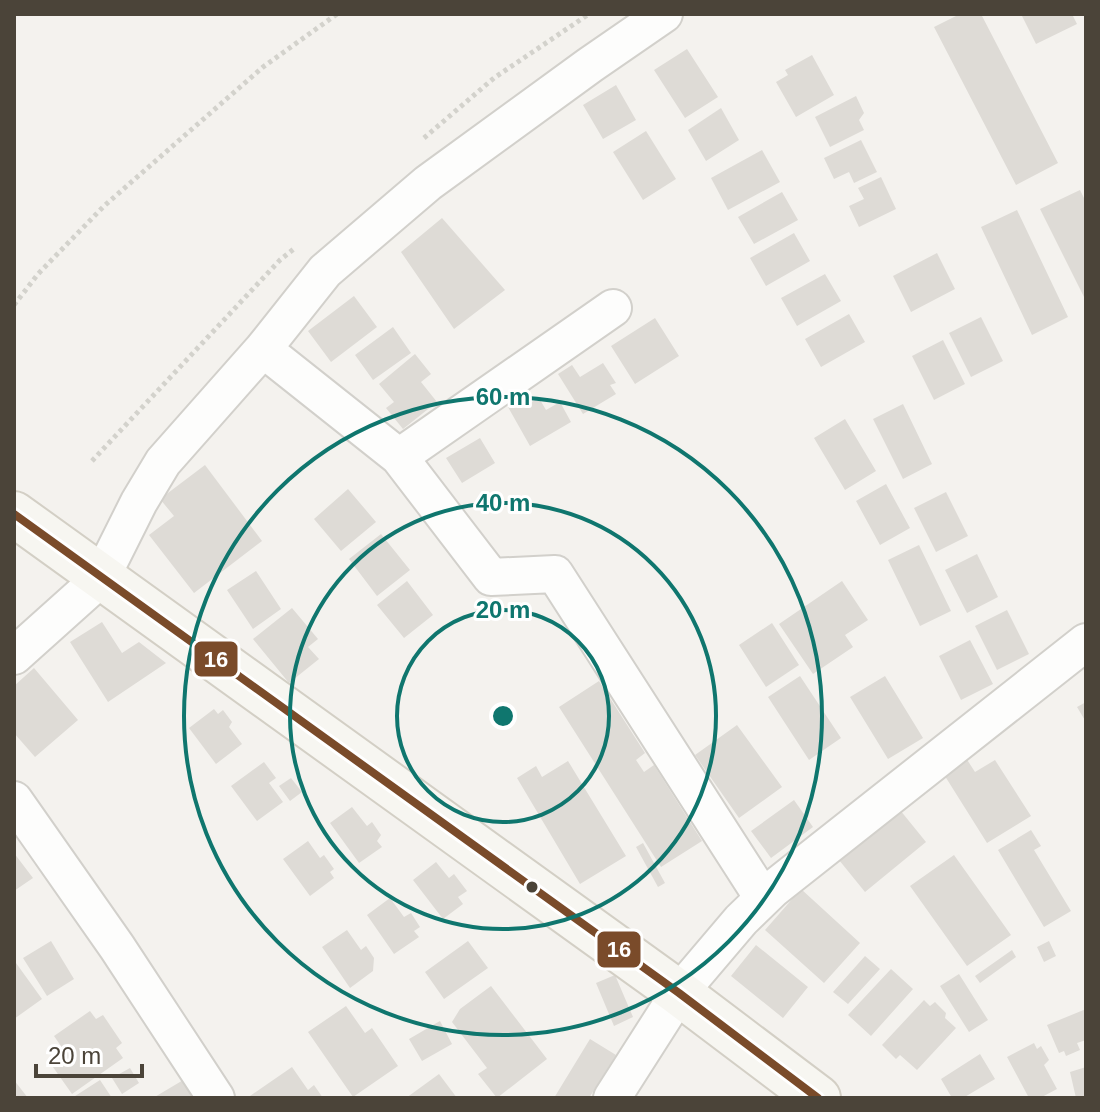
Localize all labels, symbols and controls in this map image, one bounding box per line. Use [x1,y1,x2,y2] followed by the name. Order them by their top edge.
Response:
[476,383,530,410] text: 60 m
[476,489,530,516] text: 40 m
[476,596,530,623] text: 20 m
[193,640,239,678] line badge: 16
[204,647,228,672] text: 16
[489,702,517,730] centre of rings
[524,879,540,895] unlabelled marker
[596,930,642,969] line badge: 16
[607,937,631,962] text: 16
[36,1028,142,1078] scale bar
[48,1042,101,1069] text: 20 m

